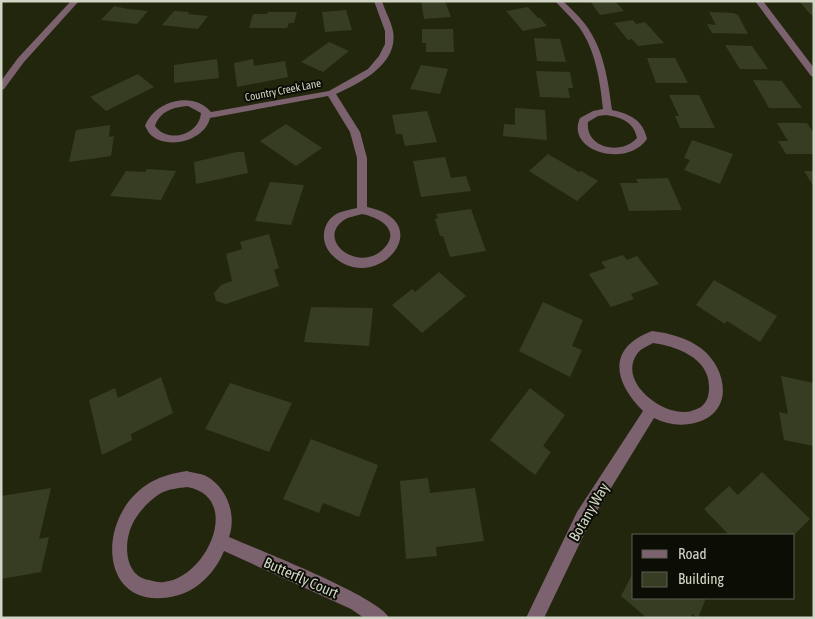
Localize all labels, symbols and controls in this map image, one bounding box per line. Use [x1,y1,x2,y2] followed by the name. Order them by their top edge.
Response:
[244,77,322,103] street label: Country Creek Lane
[565,480,612,544] street label: Botany Way
[632,534,795,599] legend
[678,545,707,562] text: Road
[261,554,341,602] street label: Butterfly Court
[678,570,724,587] text: Building

